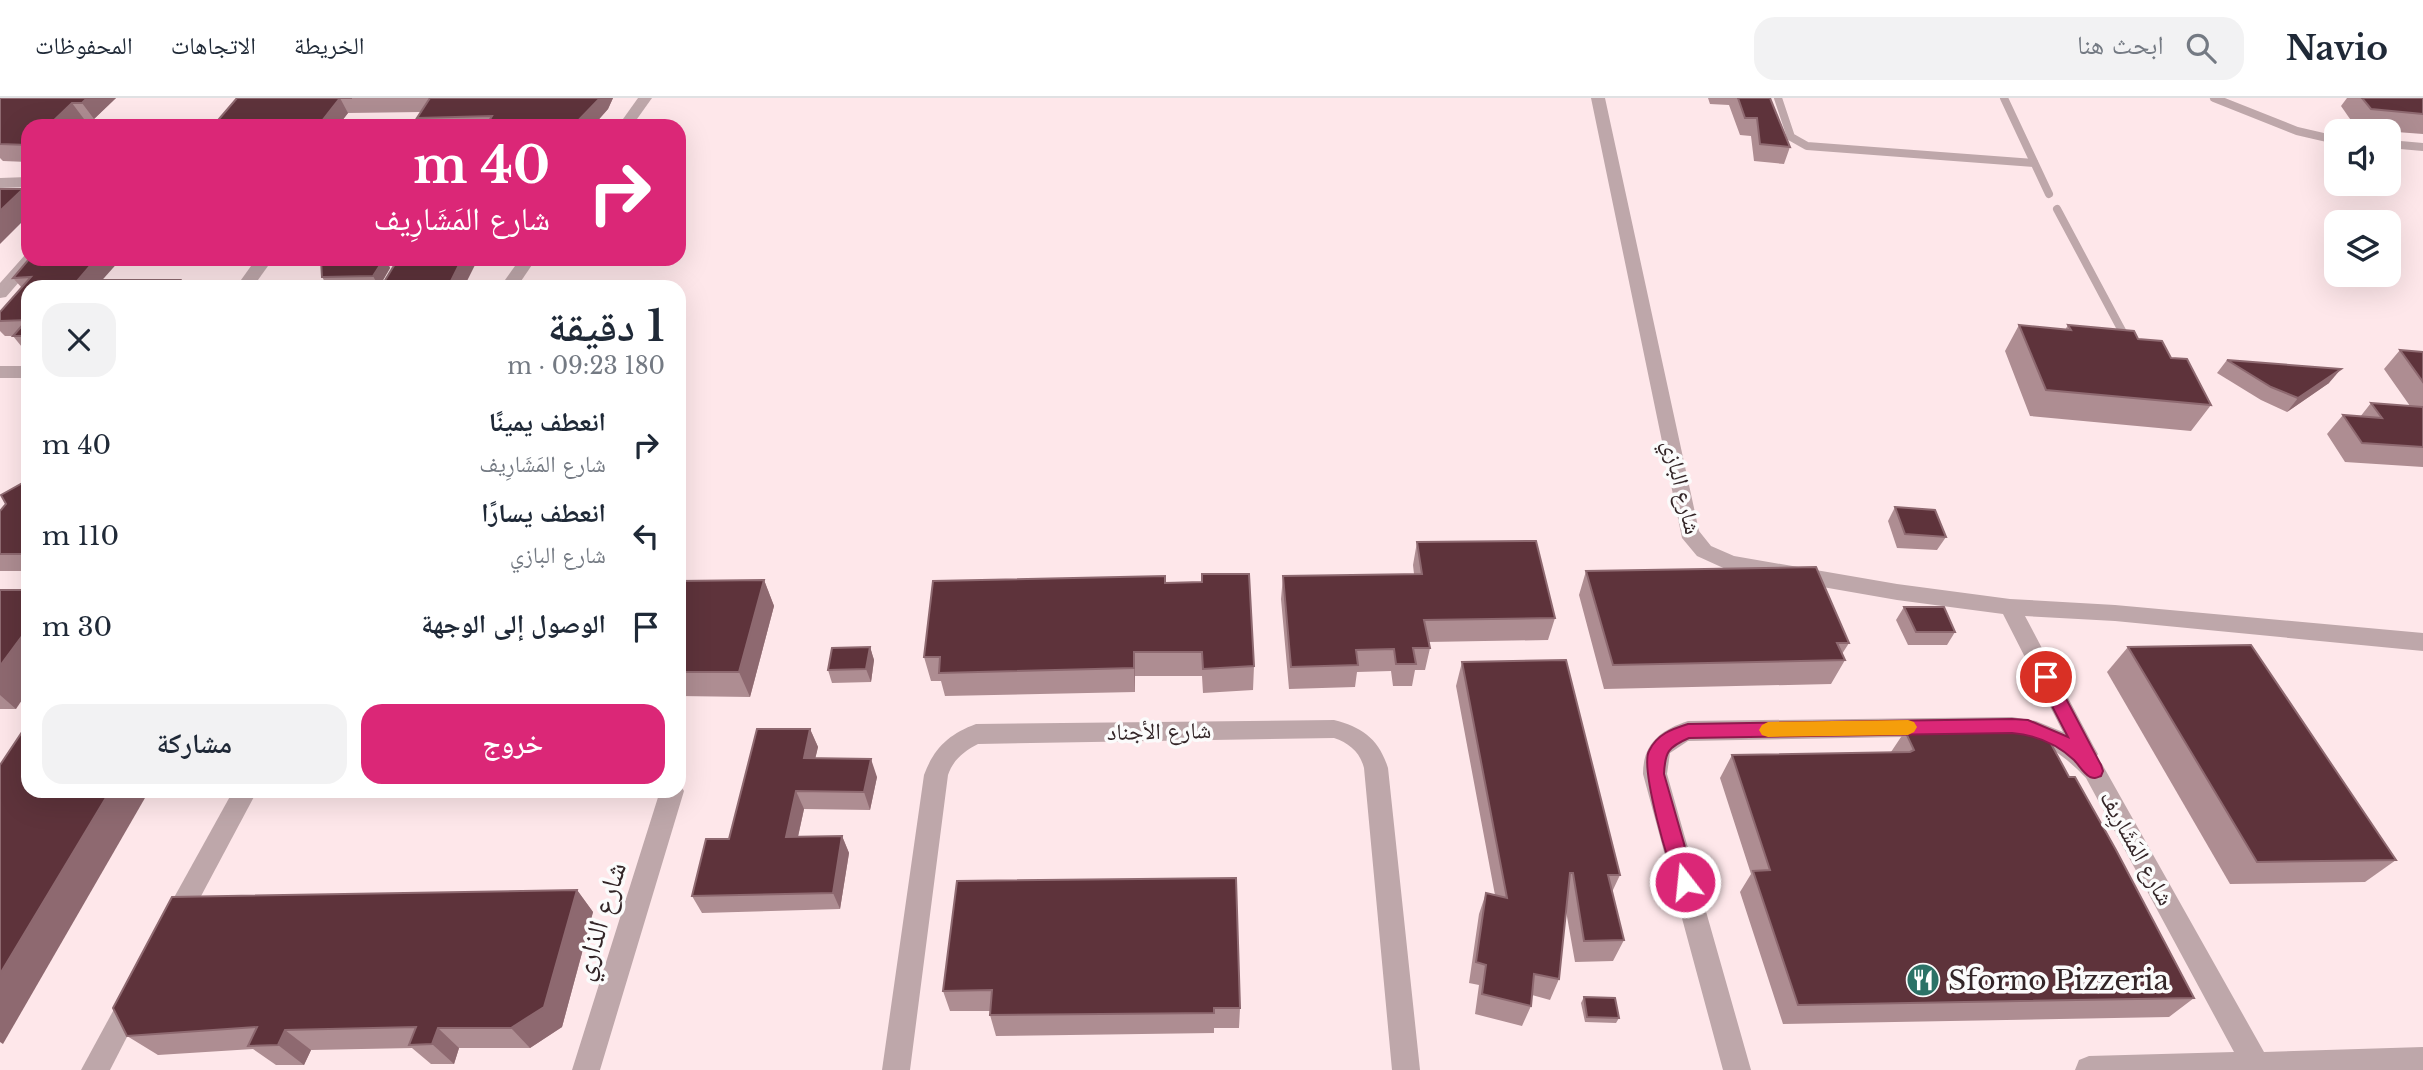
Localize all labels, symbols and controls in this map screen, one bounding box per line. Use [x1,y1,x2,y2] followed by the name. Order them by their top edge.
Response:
[1754,17,2244,80] search box
[2286,28,2388,69] text: Navio
[2077,29,2164,61] text: ابحث هنا
[2182,29,2220,67] icon: search
[35,31,133,60] text: المحفوظات
[171,31,256,60] text: الاتجاهات
[294,31,365,60] text: الخريطة
[2324,119,2401,287] map controls
[2324,119,2401,196] button: sound
[413,135,550,196] text: 40 m
[574,147,665,238] icon: right
[374,199,550,239] text: شارع المَشَارِيف
[2324,210,2401,287] button: layers
[548,300,665,352] text: 1 دقيقة
[42,303,116,377] button: close
[507,352,665,380] text: 180 m · 09:23
[489,406,606,438] text: انعطف يمينًا
[627,426,665,464] icon: right
[42,429,111,461] text: 40 m
[1652,437,1707,538] street label: شارع البازي
[479,450,606,478] text: شارع المَشَارِيف
[481,497,606,529] text: انعطف يسارًا
[627,517,665,555] icon: left
[42,520,119,552] text: 110 m
[510,541,606,569] text: شارع البازي
[421,608,606,640] text: الوصول إلى الوجهة
[627,608,665,646] icon: arrive
[42,611,112,643] text: 30 m
[2016,647,2076,707] pin
[2027,658,2065,696] icon: arrive
[42,704,347,784] button: مشاركة
[361,704,665,784] button: خروج
[1107,716,1211,747] street label: شارع الأجناد
[2091,786,2180,912] street label: شارع المَشَارِيف
[1648,845,1722,919] position arrow
[565,858,639,986] street label: شارع الذاري
[1904,961,1942,999] restaurant icon: Sforno Pizzeria
[1948,963,2169,998] place label: Sforno Pizzeria

